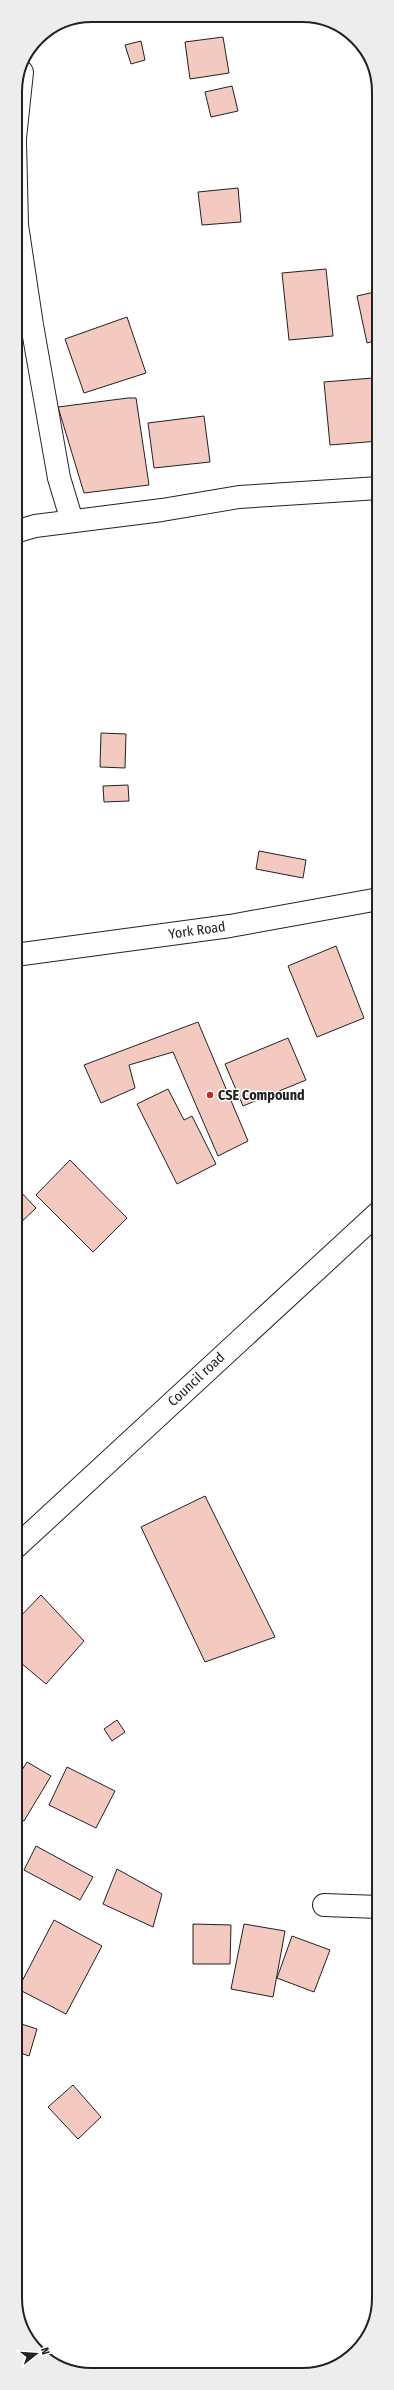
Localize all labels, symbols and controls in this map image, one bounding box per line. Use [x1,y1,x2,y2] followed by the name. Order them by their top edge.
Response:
[168,918,227,943] street label: York Road
[218,1087,305,1104] place label: CSE Compound
[205,1090,215,1100] marker: CSE Compound
[164,1349,228,1410] street label: Council road
[16,2334,56,2374] north arrow
[38,2346,52,2356] text: N

